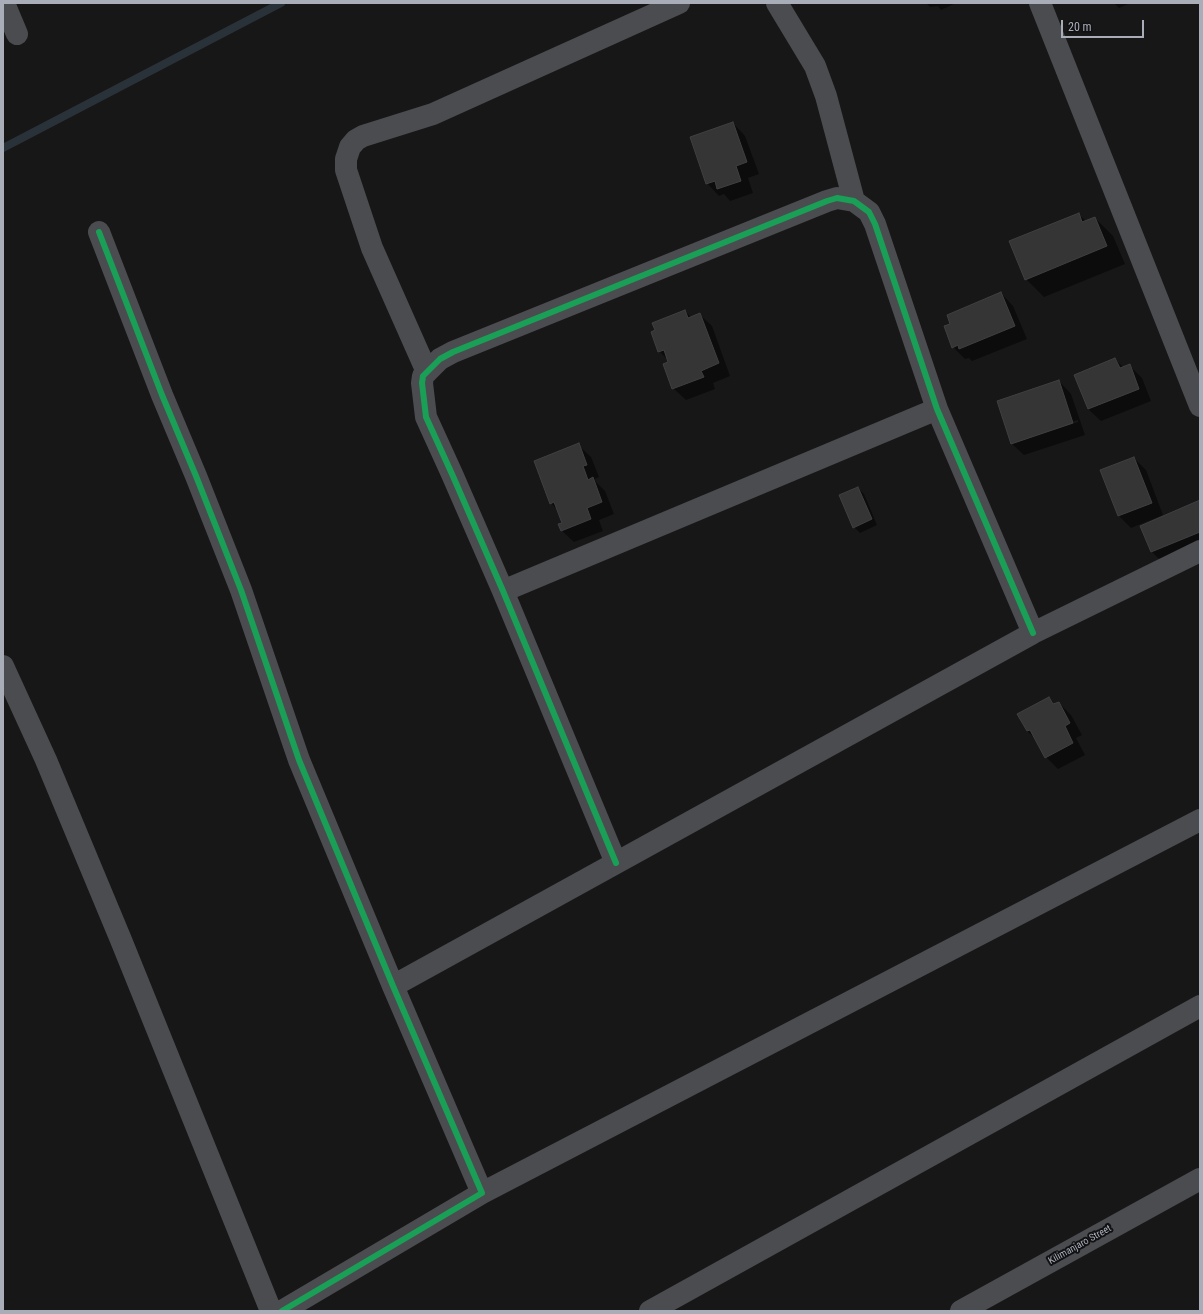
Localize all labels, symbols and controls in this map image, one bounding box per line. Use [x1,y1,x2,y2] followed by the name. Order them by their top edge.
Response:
[1063,12,1146,38] scale bar
[1068,20,1092,34] text: 20 m
[1046,1223,1114,1267] street label: Kilimanjaro Street

